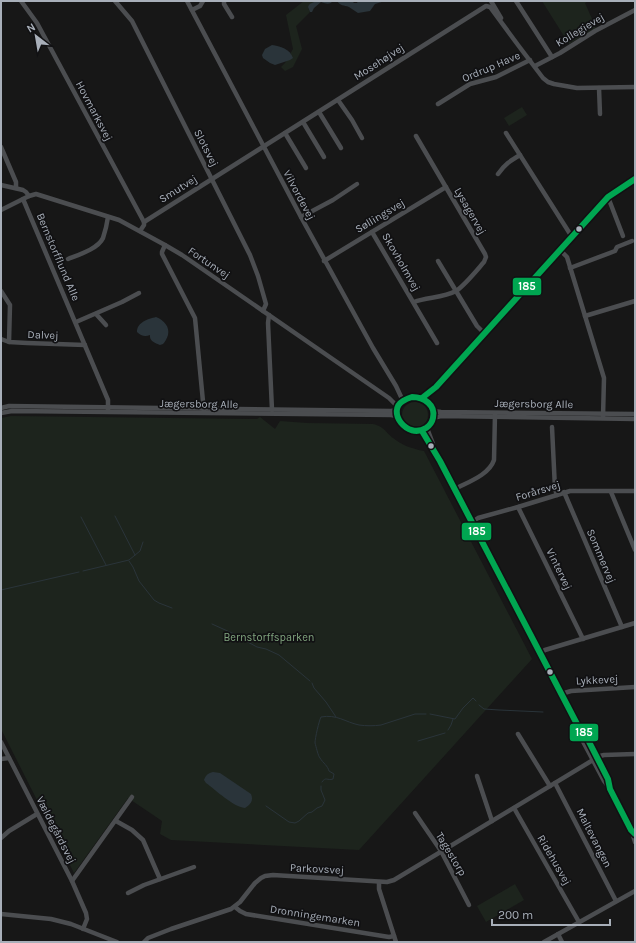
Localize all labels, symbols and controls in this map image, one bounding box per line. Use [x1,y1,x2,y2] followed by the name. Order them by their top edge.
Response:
[553,10,607,50] street label: Kollegievej
[16,16,56,56] north arrow
[24,20,38,35] text: N
[351,41,407,83] street label: Mosehøjvej
[460,49,522,85] street label: Ordrup Have
[73,79,115,143] street label: Hovmarksvej
[191,127,221,169] street label: Slotsvej
[280,168,318,222] street label: Vilvordevej
[157,172,199,206] street label: Smutvej
[451,185,489,237] street label: Lysagervej
[353,196,407,236] street label: Søllingsvej
[34,211,83,303] street label: Bernstorfflund Alle
[574,224,584,234] unlabelled marker
[379,231,423,293] street label: Skovholmvej
[186,244,232,282] street label: Fortunvej
[512,277,542,296] line badge: 185
[518,280,536,293] text: 185
[27,328,59,342] street label: Dalvej
[160,397,239,411] street label: Jægersborg Alle
[495,397,574,411] street label: Jægersborg Alle
[426,441,436,451] unlabelled marker
[514,478,562,504] street label: Forårsvej
[461,522,492,541] line badge: 185
[468,525,486,538] text: 185
[584,527,618,585] street label: Sommervej
[543,546,575,592] street label: Vintervej
[223,631,315,644] park label: Bernstorffsparken
[545,667,555,677] unlabelled marker
[575,672,619,688] street label: Lykkevej
[569,723,599,742] line badge: 185
[575,726,593,739] text: 185
[34,794,78,866] street label: Vældegårdsvej
[573,806,615,870] street label: Maltevangen
[433,830,469,878] street label: Tagestorp
[534,833,574,887] street label: Ridehusvej
[290,861,344,877] street label: Parkovsvej
[492,901,610,927] scale bar
[269,902,361,930] street label: Dronningemarken
[498,908,533,922] text: 200 m

